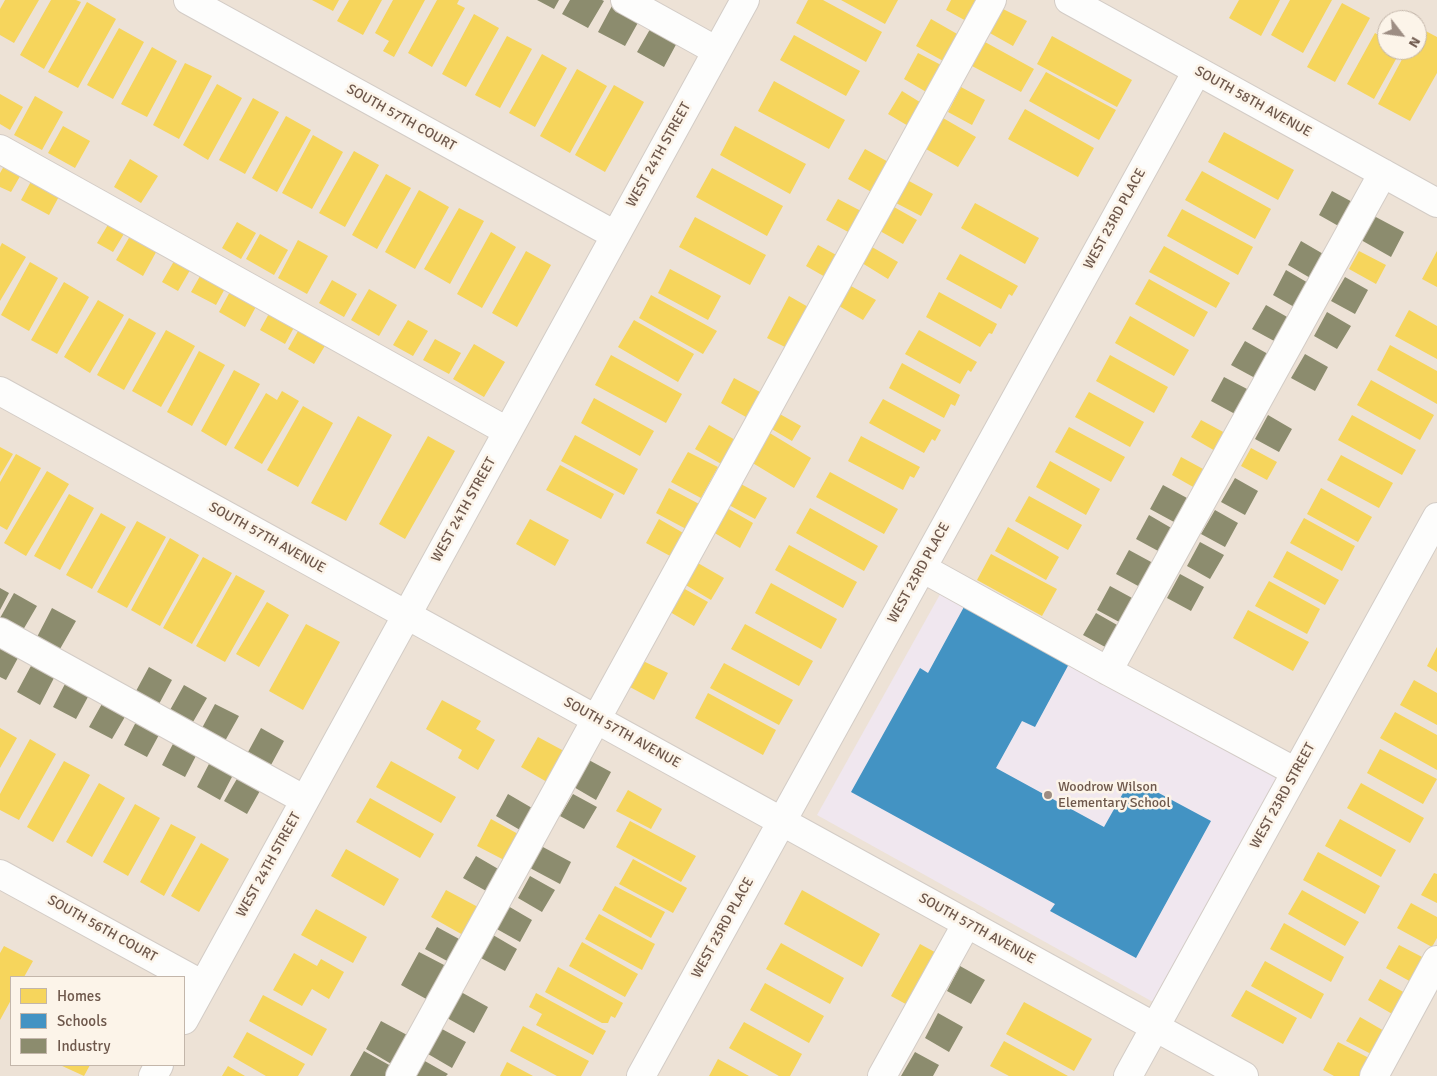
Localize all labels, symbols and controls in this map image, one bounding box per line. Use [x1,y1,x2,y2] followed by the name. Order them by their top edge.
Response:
[1377,10,1427,60] north arrow
[1405,34,1424,51] text: N
[1192,63,1314,141] street label: SOUTH 58TH AVENUE
[343,81,459,155] street label: SOUTH 57TH COURT
[623,100,695,210] street label: WEST 24TH STREET
[1080,166,1150,272] street label: WEST 23RD PLACE
[428,455,500,565] street label: WEST 24TH STREET
[206,499,328,577] street label: SOUTH 57TH AVENUE
[884,520,954,626] street label: WEST 23RD PLACE
[561,694,683,772] street label: SOUTH 57TH AVENUE
[1247,740,1319,852] street label: WEST 23RD STREET
[1058,779,1171,812] place label: Woodrow Wilson Elementary School
[1042,789,1054,801] marker: Woodrow Wilson Elementary School
[233,810,305,920] street label: WEST 24TH STREET
[688,875,758,981] street label: WEST 23RD PLACE
[916,890,1038,968] street label: SOUTH 57TH AVENUE
[44,892,160,966] street label: SOUTH 56TH COURT
[10,976,185,1066] legend
[57,987,101,1005] text: Homes
[57,1012,107,1030] text: Schools
[57,1037,110,1055] text: Industry

